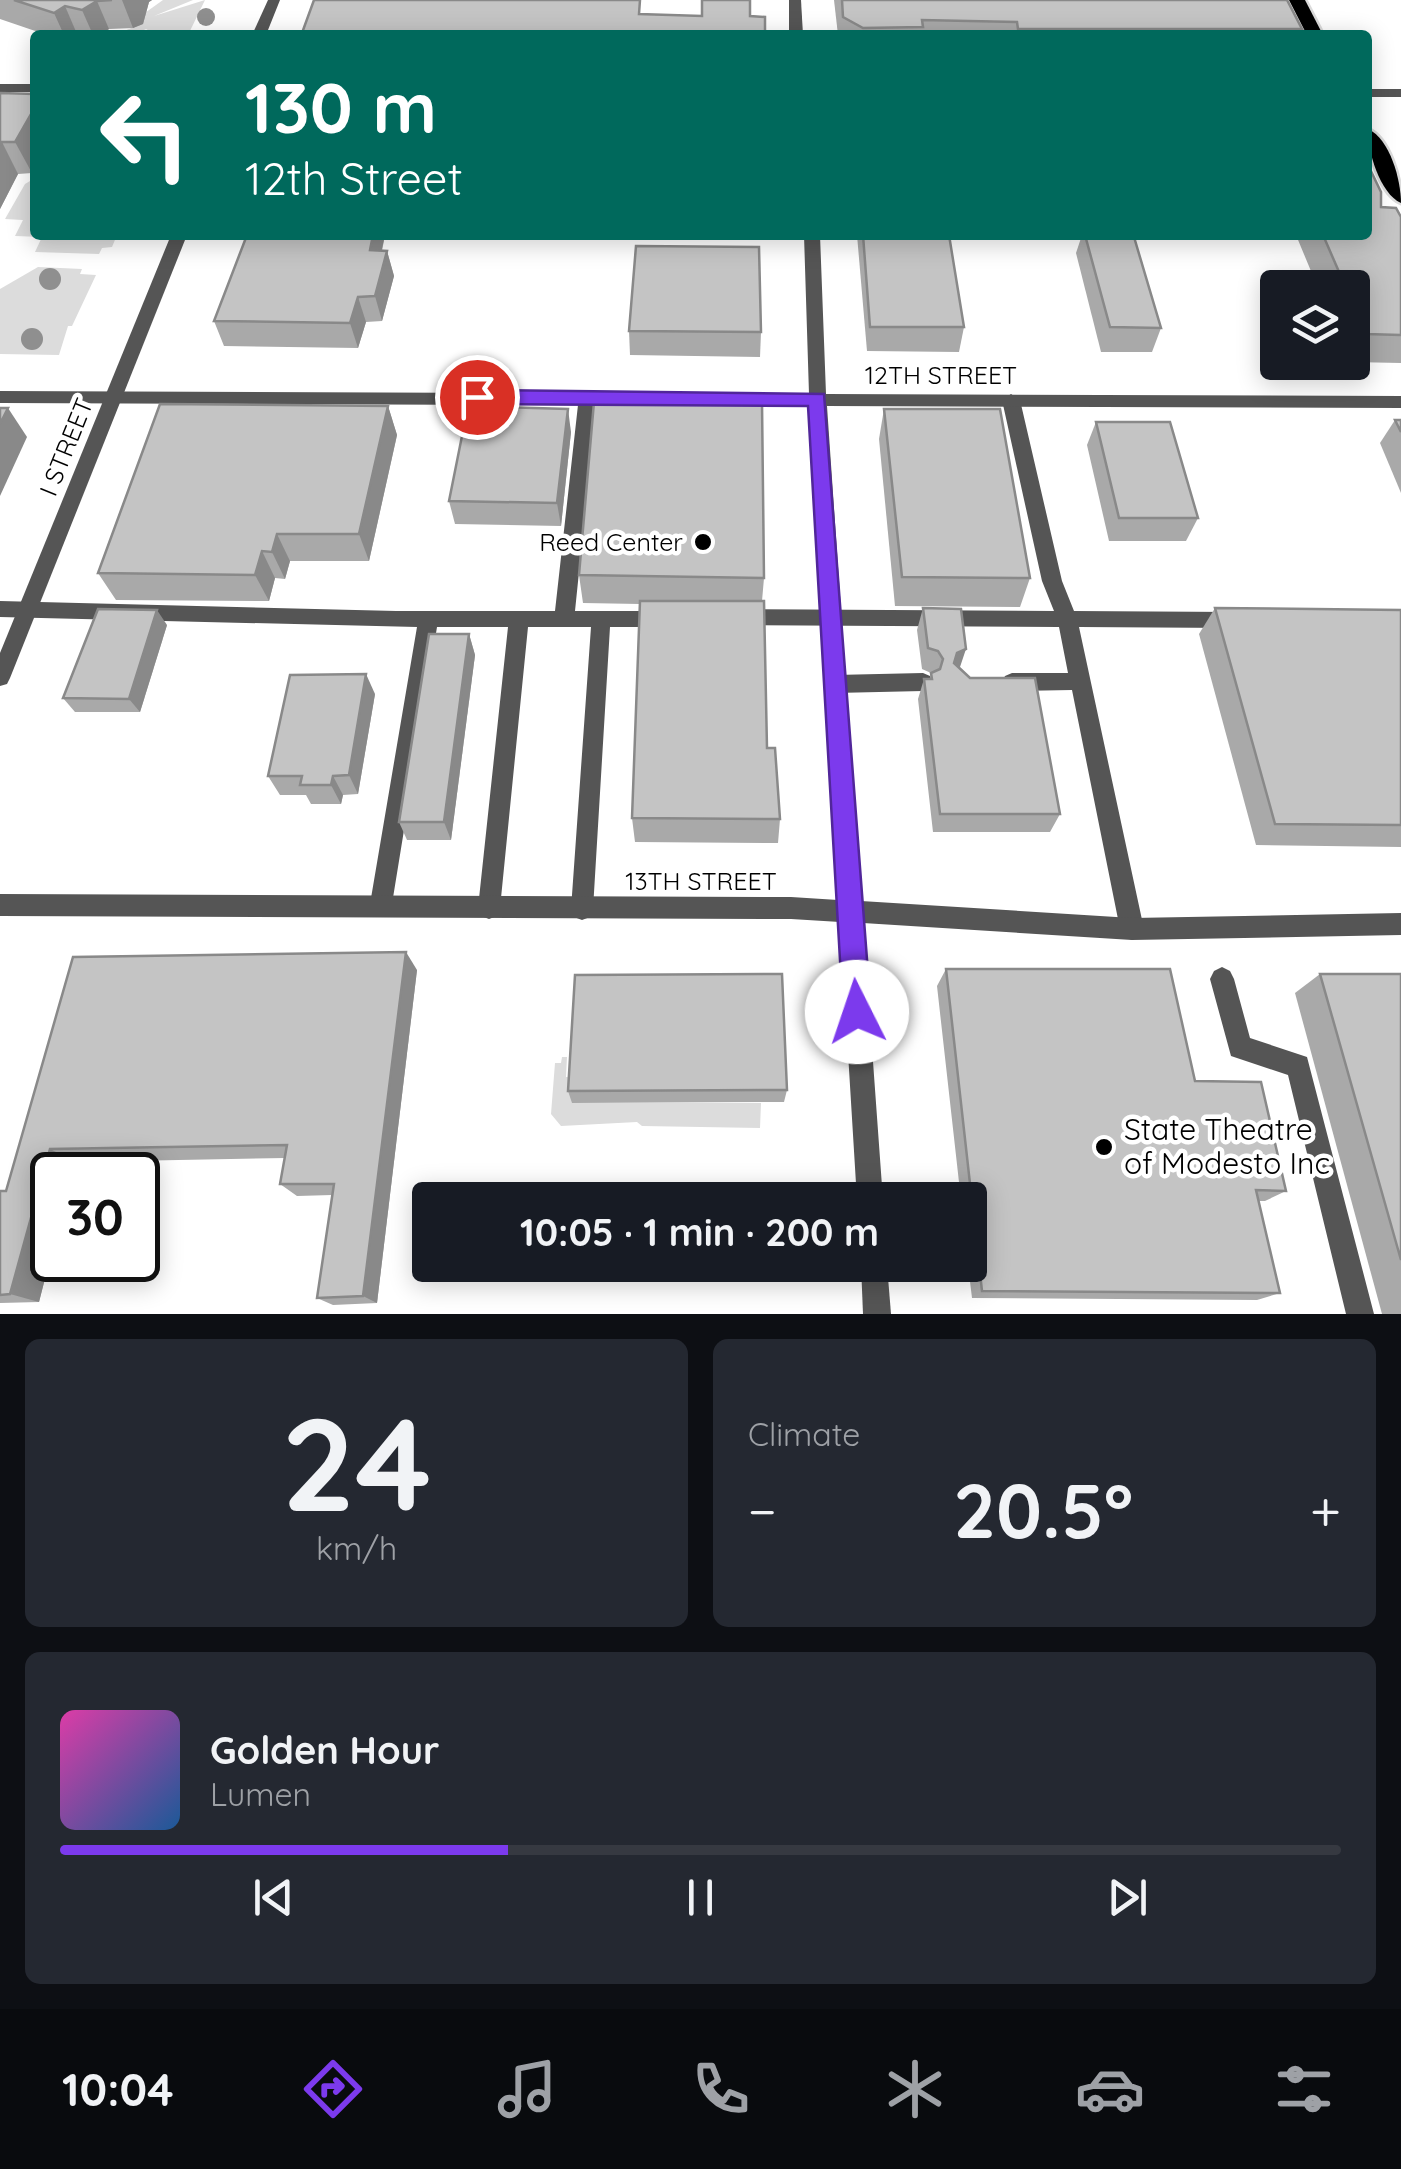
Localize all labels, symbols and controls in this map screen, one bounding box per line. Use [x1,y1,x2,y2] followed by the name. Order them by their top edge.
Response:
[245,63,437,151] text: 130 m
[80,70,210,200] icon: left
[245,150,463,206] text: 12th Street
[1260,270,1370,380] map controls
[1260,270,1370,380] button: layers
[435,355,520,440] pin
[865,359,1017,390] street label: 12TH STREET
[450,370,505,425] icon: arrive
[32,393,99,500] street label: I STREET
[539,526,683,557] place label: Reed Center
[692,531,714,553] marker: Reed Center
[625,865,777,896] street label: 13TH STREET
[805,960,909,1064] position arrow
[1124,1110,1330,1182] place label: State Theatre of Modesto Inc
[1093,1136,1115,1158] marker: State Theatre of Modesto Inc
[30,1152,160,1282] speed limit sign: 30
[520,1208,879,1256] text: 10:05 · 1 min · 200 m
[281,1381,432,1544] text: 24
[748,1414,860,1454] text: Climate
[953,1463,1133,1557] text: 20.5°
[748,1476,777,1545] text: −
[1310,1476,1341,1545] text: +
[316,1528,397,1568] text: km/h
[210,1726,439,1774] text: Golden Hour
[210,1774,311,1814] text: Lumen
[246,1870,301,1925] icon: previous
[673,1870,728,1925] icon: pause
[1100,1870,1155,1925] icon: next
[298,2054,368,2124] icon: directions
[492,2054,562,2124] icon: music
[686,2054,756,2124] icon: phone
[880,2054,950,2124] icon: climate
[1075,2054,1145,2124] icon: car
[1269,2054,1339,2124] icon: filters
[62,2061,174,2117] text: 10:04

